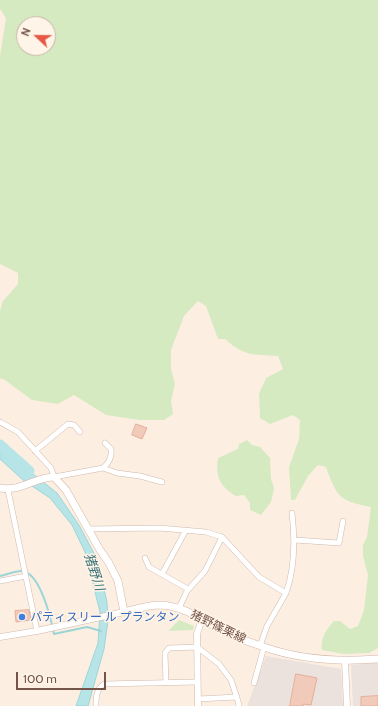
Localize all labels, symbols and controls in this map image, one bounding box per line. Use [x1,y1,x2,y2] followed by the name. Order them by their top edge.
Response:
[16,16,56,56] north arrow
[18,26,34,38] text: N
[81,551,107,593] water label: 猪野川
[188,607,248,647] street label: 猪野篠栗線
[30,610,179,624] place label: パティスリー ル プランタン
[17,612,27,622] marker: パティスリー ル プランタン
[18,664,108,690] scale bar
[23,671,57,686] text: 100 m

